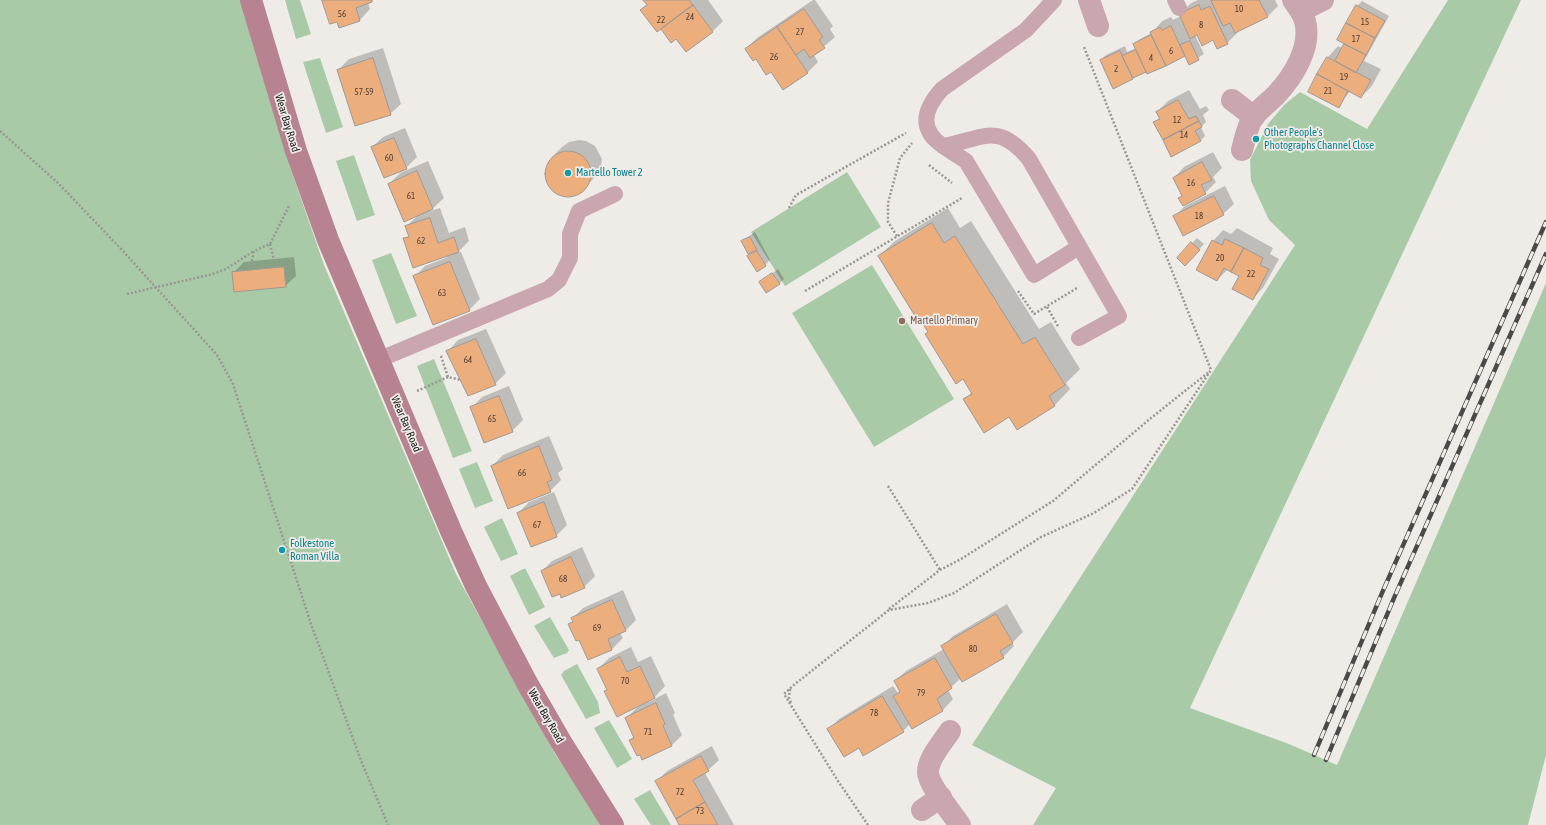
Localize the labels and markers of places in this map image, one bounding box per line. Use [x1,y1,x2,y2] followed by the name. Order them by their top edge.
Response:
[1264,126,1374,152] place label: Other People's Photographs Channel Close
[1251,134,1261,144] marker: Other People's Photographs Channel Close
[576,166,643,180] place label: Martello Tower 2
[563,168,573,178] marker: Martello Tower 2
[910,314,978,328] place label: Martello Primary
[897,316,907,326] marker: Martello Primary
[290,537,339,563] place label: Folkestone Roman Villa
[277,545,287,555] marker: Folkestone Roman Villa

